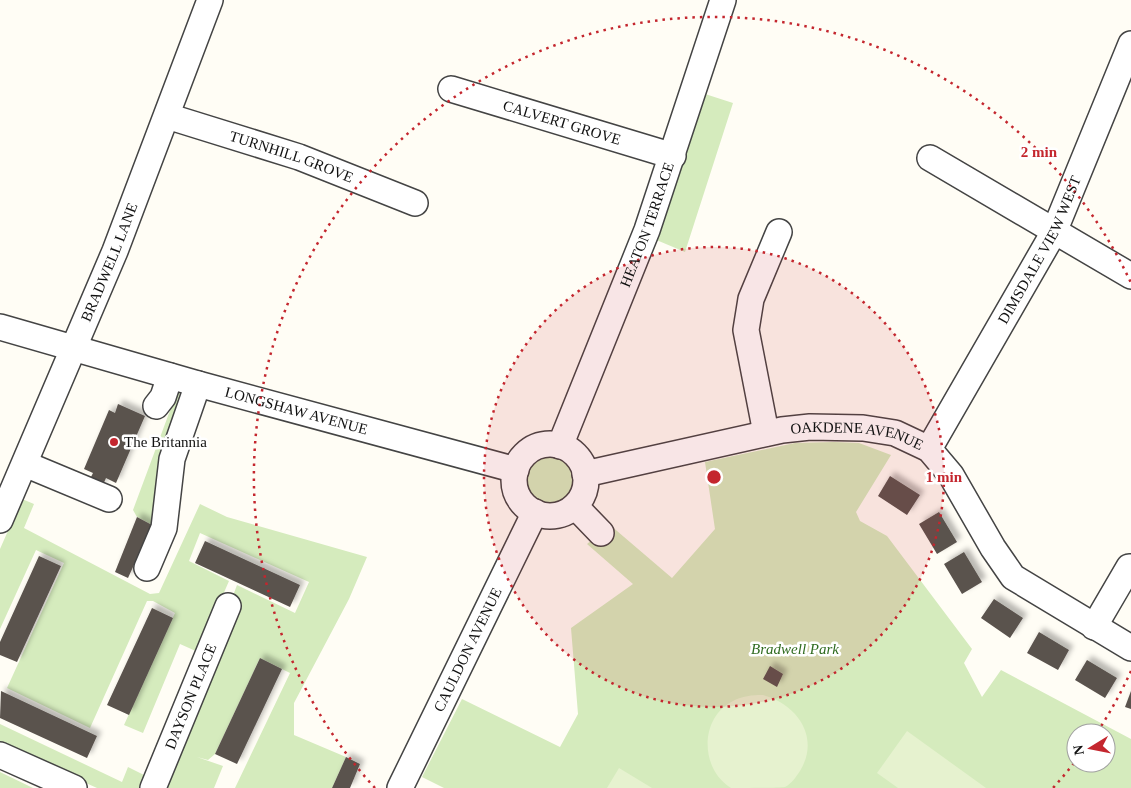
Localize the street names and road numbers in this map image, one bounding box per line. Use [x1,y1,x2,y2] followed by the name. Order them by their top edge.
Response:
[501,97,623,148] street label: CALVERT GROVE
[228,128,356,186] street label: TURNHILL GROVE
[617,160,677,289] street label: HEATON TERRACE
[995,174,1084,327] street label: DIMSDALE VIEW WEST
[78,201,140,324] street label: BRADWELL LANE
[223,384,370,438] street label: LONGSHAW AVENUE
[790,419,926,453] street label: OAKDENE AVENUE
[431,585,505,714] street label: CAULDON AVENUE
[162,641,220,752] street label: DAYSON PLACE

